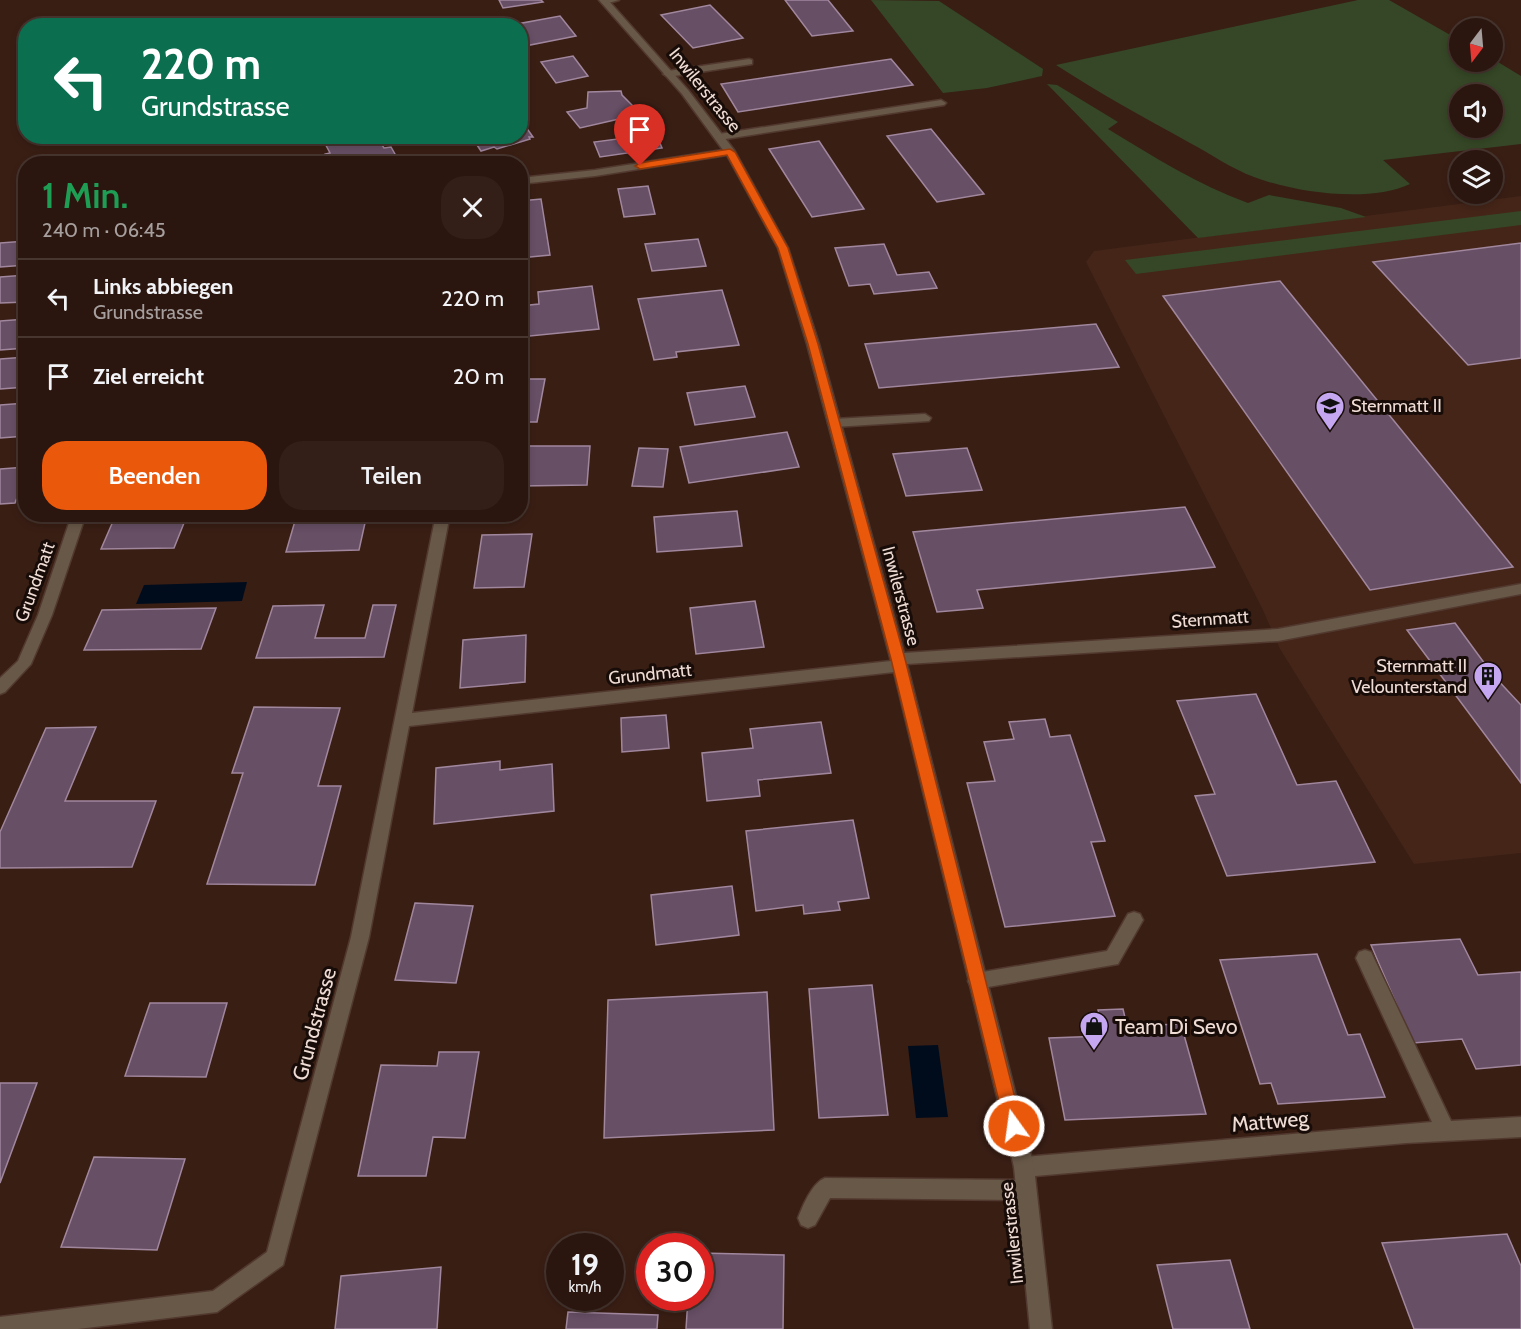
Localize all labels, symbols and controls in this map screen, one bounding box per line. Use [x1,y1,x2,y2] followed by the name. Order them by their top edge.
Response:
[1449,18,1503,72] north arrow
[1449,18,1503,204] map controls
[141,38,261,90] text: 220 m
[42,42,120,120] icon: left
[664,43,746,137] street label: Inwilerstrasse
[1449,84,1503,138] button: sound
[141,90,290,123] text: Grundstrasse
[614,104,665,166] pin
[623,113,656,146] icon: arrive
[1449,150,1503,204] button: layers
[42,173,128,217] text: 1 Min.
[441,176,504,239] button: close
[42,218,166,242] text: 240 m · 06:45
[93,273,233,300] text: Links abbiegen
[42,282,75,315] icon: left
[441,285,504,312] text: 220 m
[93,300,203,324] text: Grundstrasse
[42,360,75,393] icon: arrive
[93,363,204,390] text: Ziel erreicht
[453,363,504,390] text: 20 m
[1314,390,1346,432] school or university icon: Sternmatt II
[1351,395,1442,417] place label: Sternmatt II
[42,441,267,510] button: Beenden
[279,441,504,510] button: Teilen
[10,539,60,625] street label: Grundmatt
[877,544,925,648] street label: Inwilerstrasse
[1171,605,1249,633] street label: Sternmatt
[1351,655,1467,698] place label: Sternmatt II Velounterstand
[607,659,693,689] street label: Grundmatt
[1472,660,1504,702] building icon: Sternmatt II Velounterstand
[287,965,341,1083] street label: Grundstrasse
[1078,1010,1110,1052] shop icon: Team Di Sevo
[1115,1014,1237,1039] place label: Team Di Sevo
[982,1094,1046,1158] position arrow
[1230,1105,1310,1137] street label: Mattweg
[996,1181,1028,1285] street label: Inwilerstrasse
[636,1233,714,1311] speed limit sign: 30
[571,1246,599,1283] text: 19
[569,1278,601,1296] text: km/h

